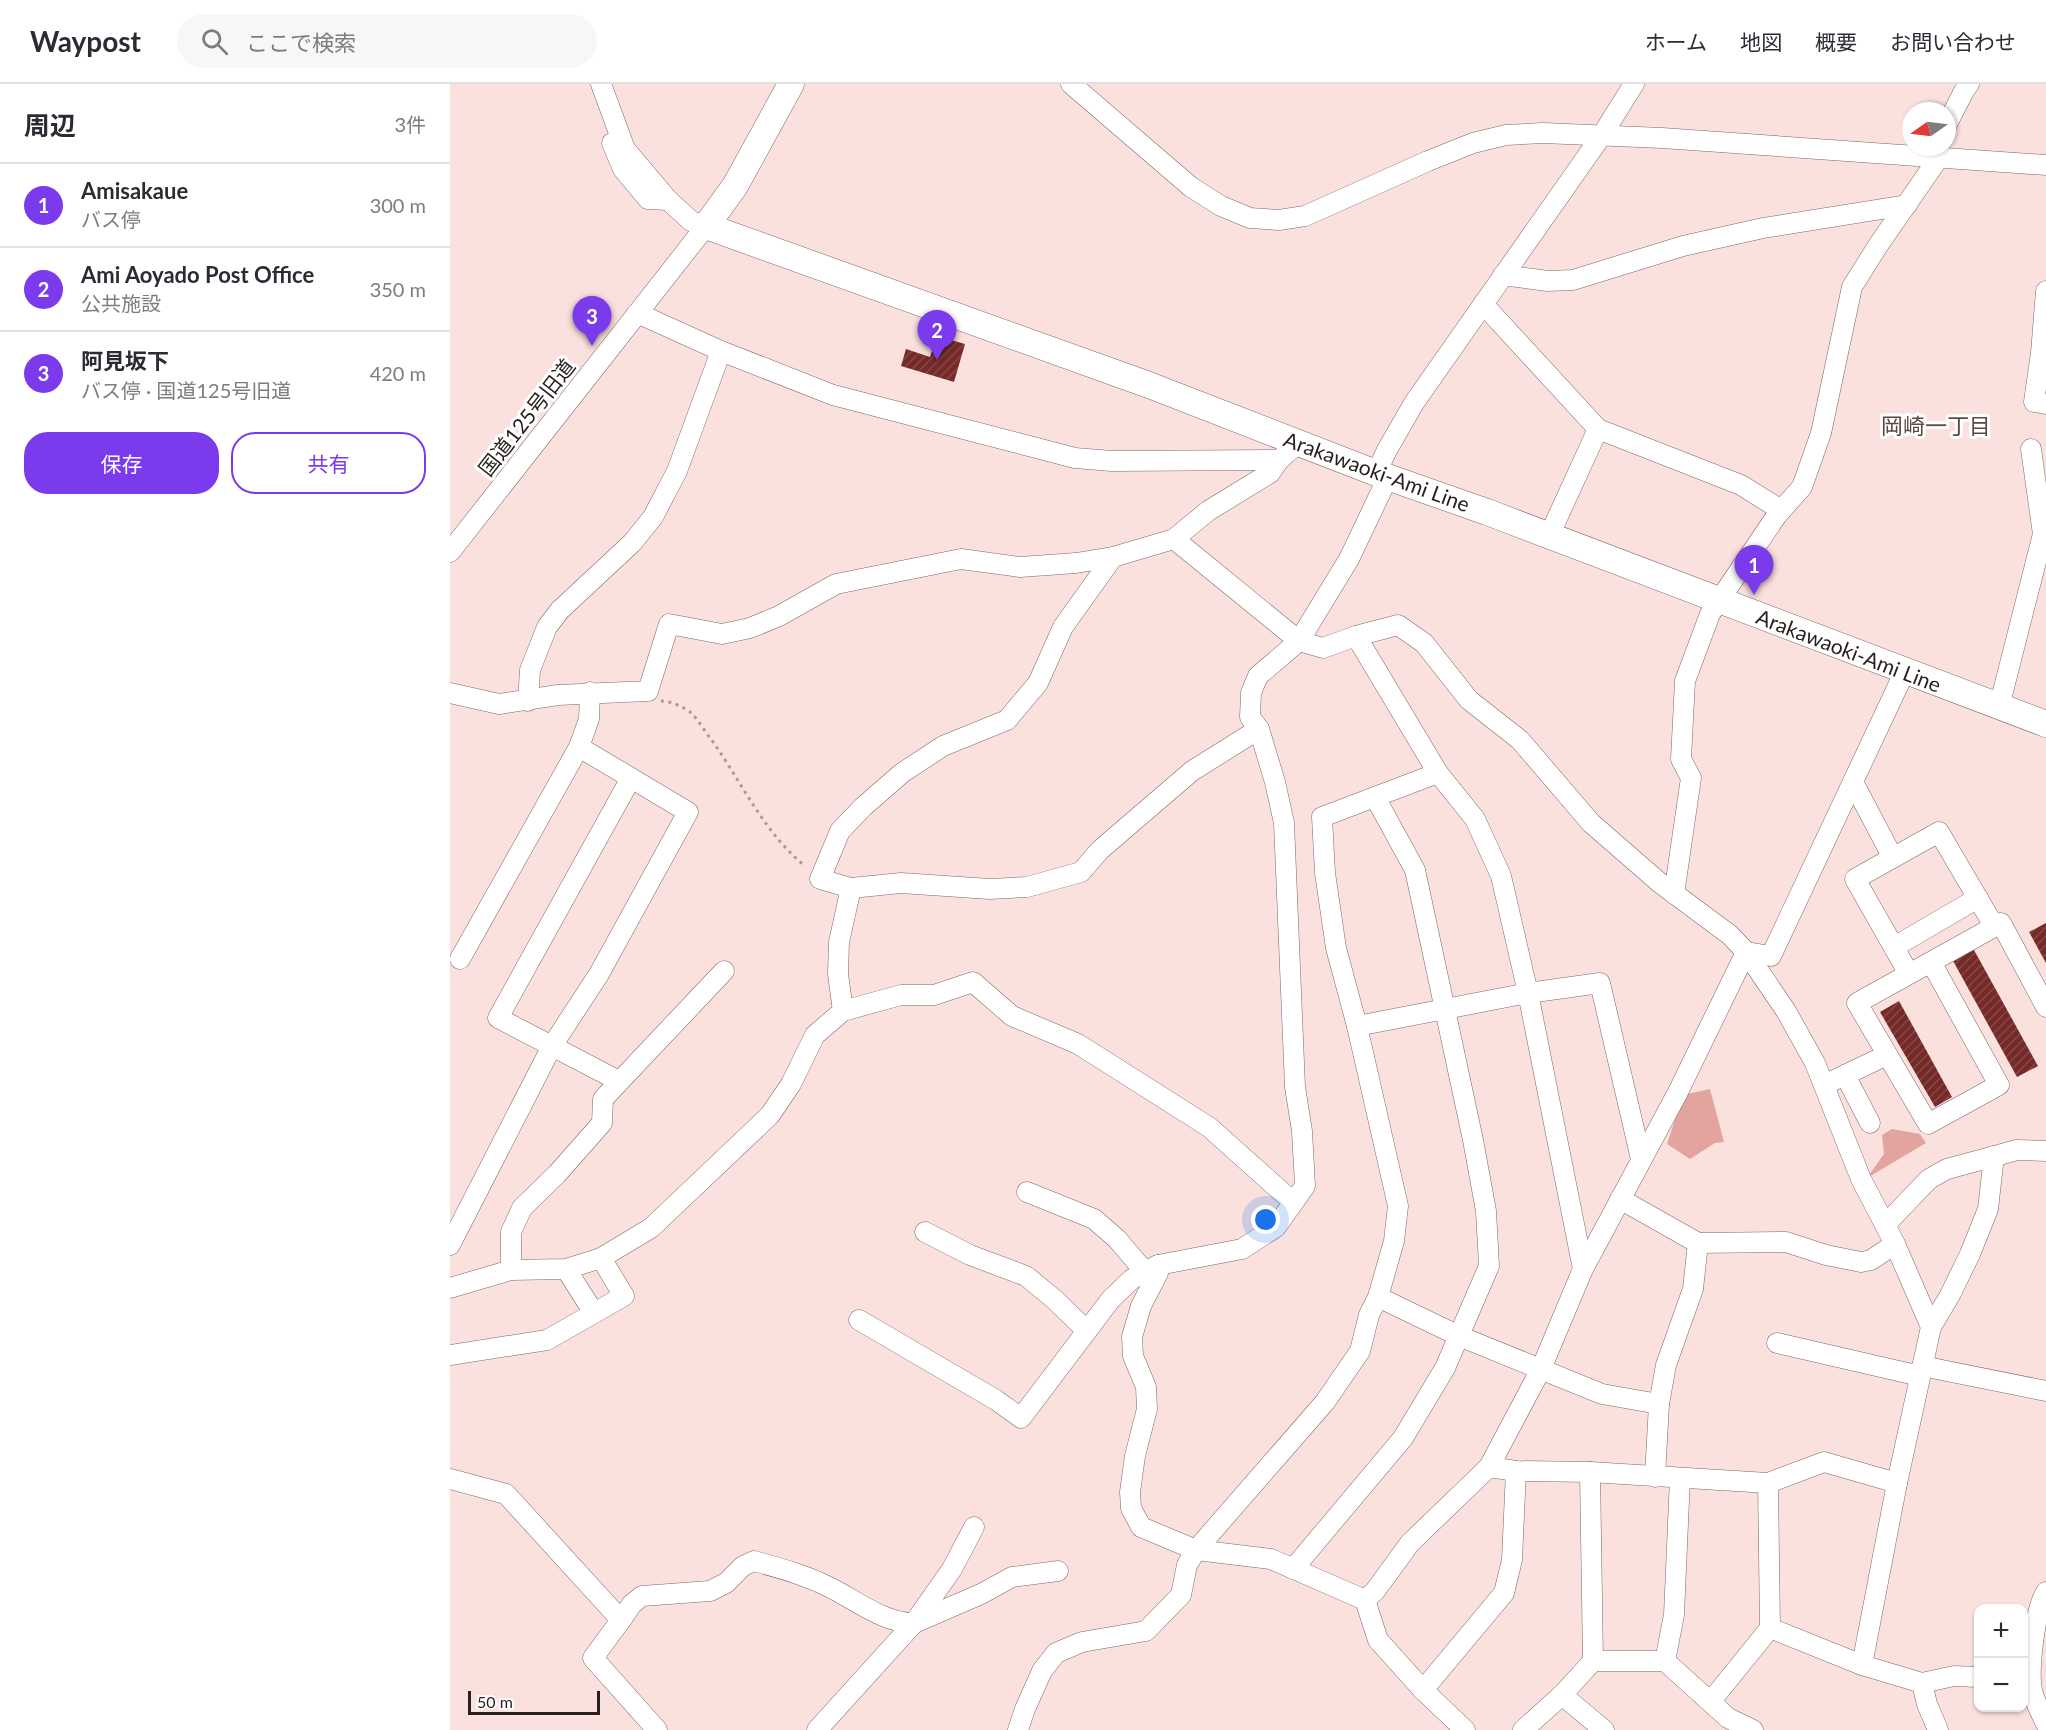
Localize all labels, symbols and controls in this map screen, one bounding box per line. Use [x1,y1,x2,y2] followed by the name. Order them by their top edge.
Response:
[177,14,597,68] search box
[30,24,141,58] text: Waypost
[198,25,231,58] icon: search
[246,29,356,56] text: ここで検索
[1645,29,1707,54] text: ホーム
[1740,29,1782,54] text: 地図
[1815,29,1857,54] text: 概要
[1890,29,2016,54] text: お問い合わせ
[1902,102,1956,156] north arrow
[24,109,76,141] text: 周辺
[394,112,426,136] text: 3件
[81,177,188,204] text: Amisakaue
[38,193,49,217] text: 1
[370,193,426,217] text: 300 m
[81,207,141,231] text: バス停
[81,261,314,288] text: Ami Aoyado Post Office
[38,277,49,301] text: 2
[370,277,426,301] text: 350 m
[81,291,161,315] text: 公共施設
[572,296,612,346] pin: 3
[918,310,956,360] pin: 2
[81,347,169,374] text: 阿見坂下
[473,354,579,480] street label: 国道125号旧道
[38,361,49,385] text: 3
[370,361,426,385] text: 420 m
[81,378,291,402] text: バス停 · 国道125号旧道
[1881,412,1991,439] district label: 岡崎一丁目
[1281,426,1473,516] street label: Arakawaoki-Ami Line
[24,432,219,494] button: 保存
[231,432,426,494] button: 共有
[1734,546,1774,595] pin: 1
[1753,603,1945,697] street label: Arakawaoki-Ami Line
[1251,1205,1280,1234] your location
[1974,1604,2028,1712] map controls
[1974,1604,2028,1658] button: +
[1974,1658,2028,1712] button: −
[468,1688,600,1716] scale bar
[477,1692,513,1711] text: 50 m

